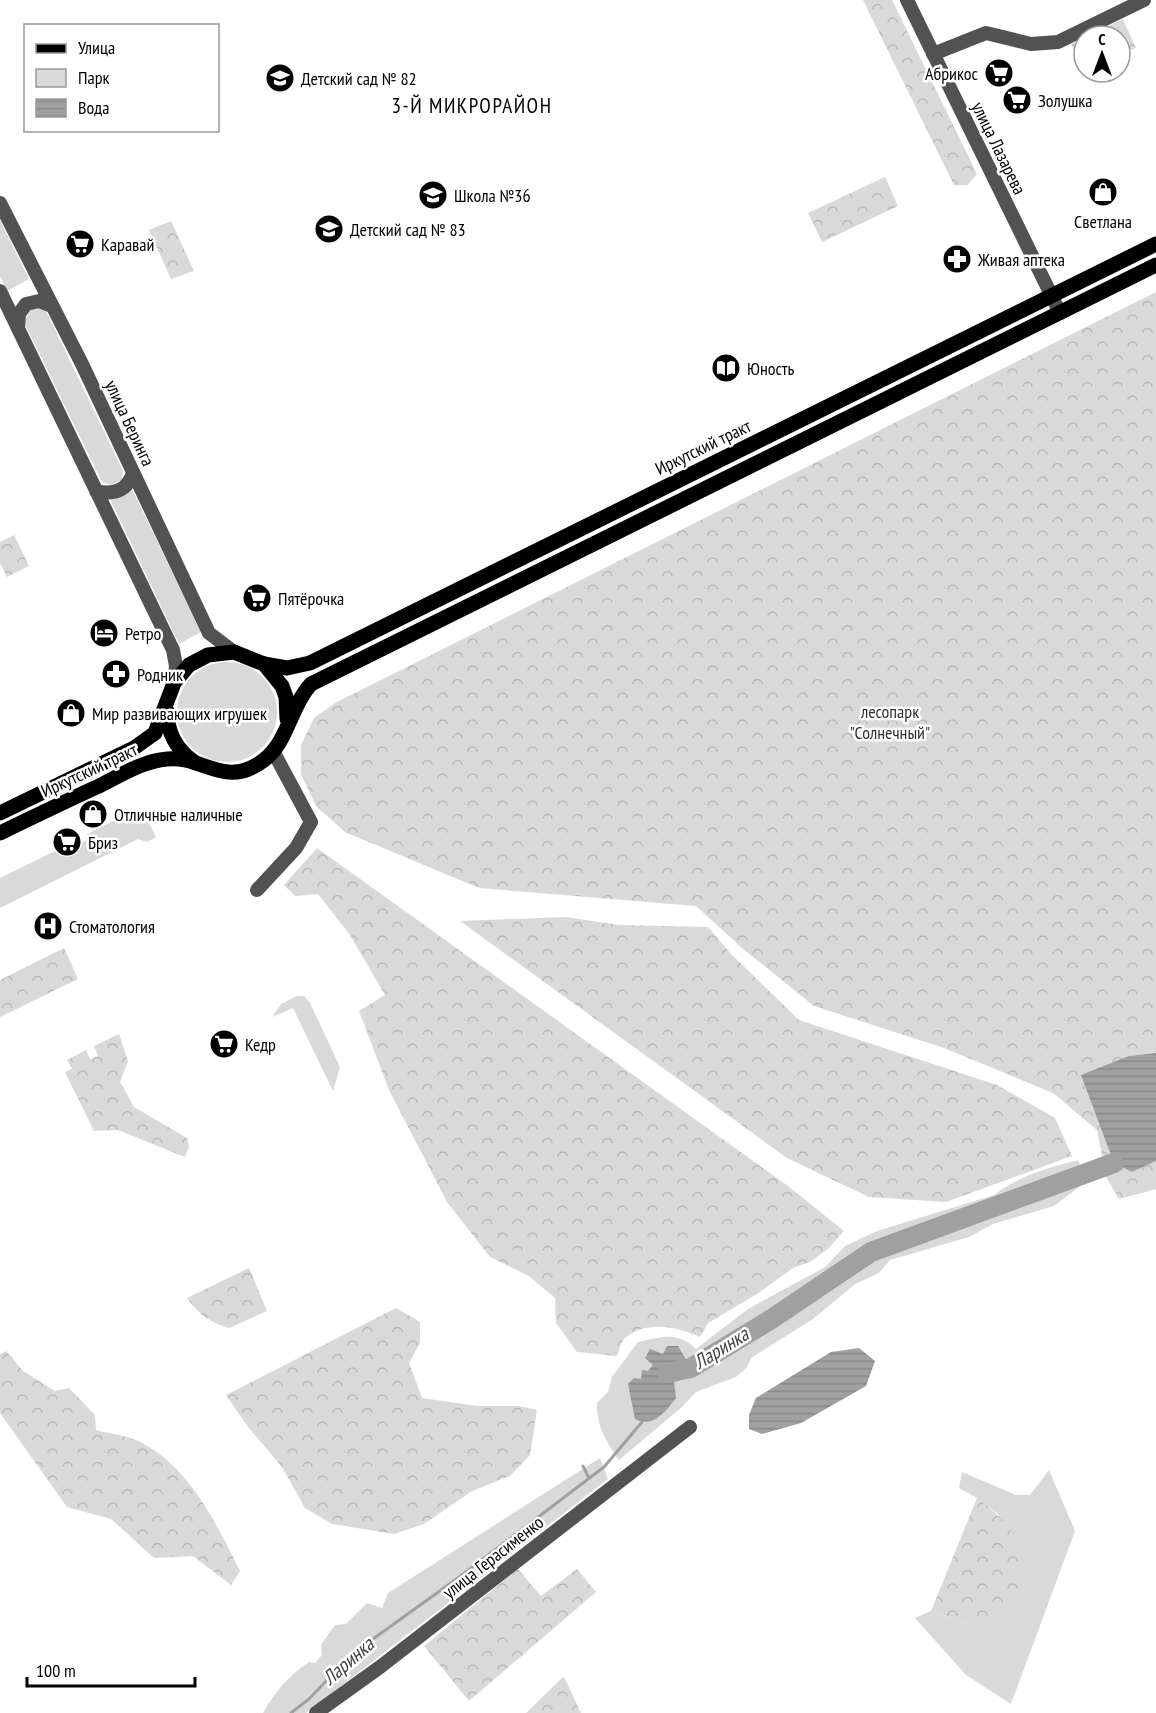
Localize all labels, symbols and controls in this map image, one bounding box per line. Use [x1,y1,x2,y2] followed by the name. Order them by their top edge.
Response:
[24,24,219,132] legend
[1072,24,1132,84] north arrow
[1098,29,1106,49] text: С
[78,36,115,59] text: Улица
[983,57,1015,89] supermarket icon: Абрикос
[264,62,296,94] school or university icon: Детский сад № 82
[925,62,979,85] place label: Абрикос
[78,66,109,89] text: Парк
[301,67,417,90] place label: Детский сад № 82
[1001,84,1033,116] supermarket icon: Золушка
[1038,89,1093,112] place label: Золушка
[392,92,552,119] district label: 3-Й МИКРОРАЙОН
[78,96,109,119] text: Вода
[967,98,1031,198] street label: улица Лазарева
[1087,176,1119,208] shop icon: Светлана
[417,179,449,211] school or university icon: Школа №36
[454,184,531,207] place label: Школа №36
[1074,210,1132,233] place label: Светлана
[313,213,345,245] school or university icon: Детский сад № 83
[350,218,466,241] place label: Детский сад № 83
[64,228,96,260] supermarket icon: Каравай
[101,233,154,256] place label: Каравай
[941,243,973,275] pharmacy icon: Живая аптека
[977,248,1065,271] place label: Живая аптека
[710,352,742,384] library icon: Юность
[747,357,795,380] place label: Юность
[100,376,160,470] street label: улица Беринга
[651,414,755,480] street label: Иркутский тракт
[241,582,273,614] supermarket icon: Пятёрочка
[278,587,344,610] place label: Пятёрочка
[88,617,120,649] hotel icon: Ретро
[125,622,162,645] place label: Ретро
[100,658,132,690] pharmacy icon: Родник
[137,663,183,686] place label: Родник
[55,697,87,729] shop icon: Мир развивающих игрушек
[850,700,930,744] park label: лесопарк "Солнечный"
[92,702,267,725] place label: Мир развивающих игрушек
[37,738,141,802] street label: Иркутский тракт
[77,798,109,830] shop icon: Отличные наличные
[114,803,243,826] place label: Отличные наличные
[51,826,83,858] supermarket icon: Бриз
[88,831,118,854] place label: Бриз
[32,910,64,942] hospital icon: Стоматология
[69,915,155,938] place label: Стоматология
[208,1028,240,1060] supermarket icon: Кедр
[245,1033,276,1056] place label: Кедр
[688,1321,754,1375] water label: Ларинка
[438,1510,548,1603] street label: улица Герасименко
[316,1631,380,1691] water label: Ларинка
[27,1650,195,1688] scale bar
[36,1659,76,1682] text: 100 m

